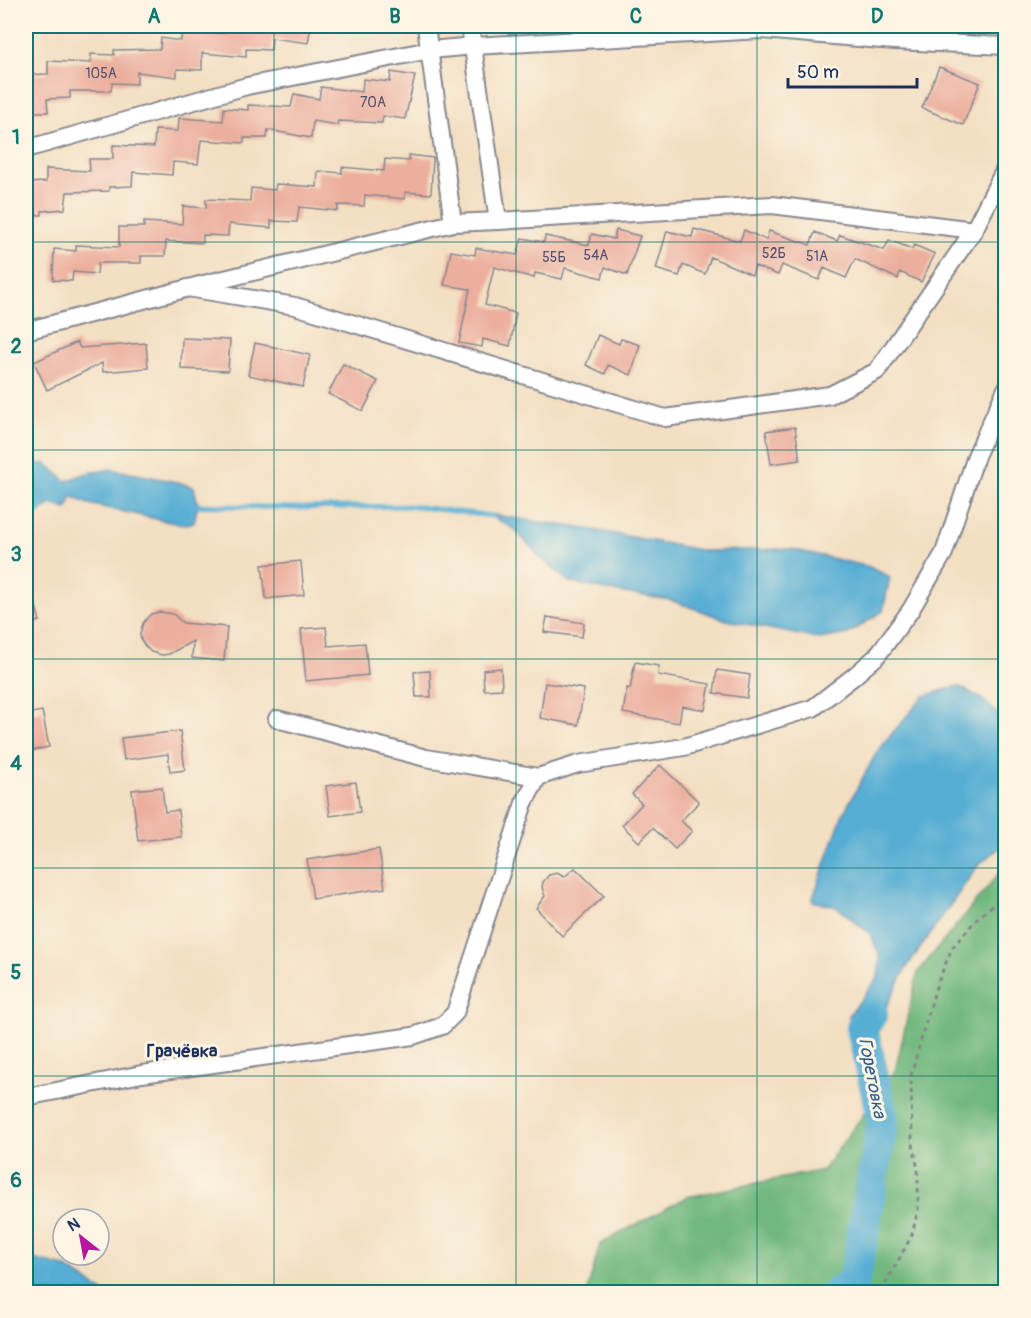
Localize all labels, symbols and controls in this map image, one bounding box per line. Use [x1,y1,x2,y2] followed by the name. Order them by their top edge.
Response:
[148,4,161,29] text: A
[389,4,401,29] text: B
[630,4,642,29] text: C
[871,4,884,29] text: D
[788,51,917,89] scale bar
[797,61,839,84] text: 50 m
[85,65,117,82] house number: 105А
[360,94,386,111] house number: 70А
[12,125,20,150] text: 1
[762,245,786,262] house number: 52Б
[584,247,608,264] house number: 54А
[806,248,828,265] house number: 51А
[542,249,566,266] house number: 55Б
[10,334,22,359] text: 2
[10,542,22,567] text: 3
[10,751,22,776] text: 4
[11,960,22,985] text: 5
[853,1036,891,1121] water label: Горетовка
[147,1040,218,1063] district label: Грачёвка
[10,1168,22,1193] text: 6
[51,1207,111,1267] north arrow
[64,1214,84,1236] text: N

